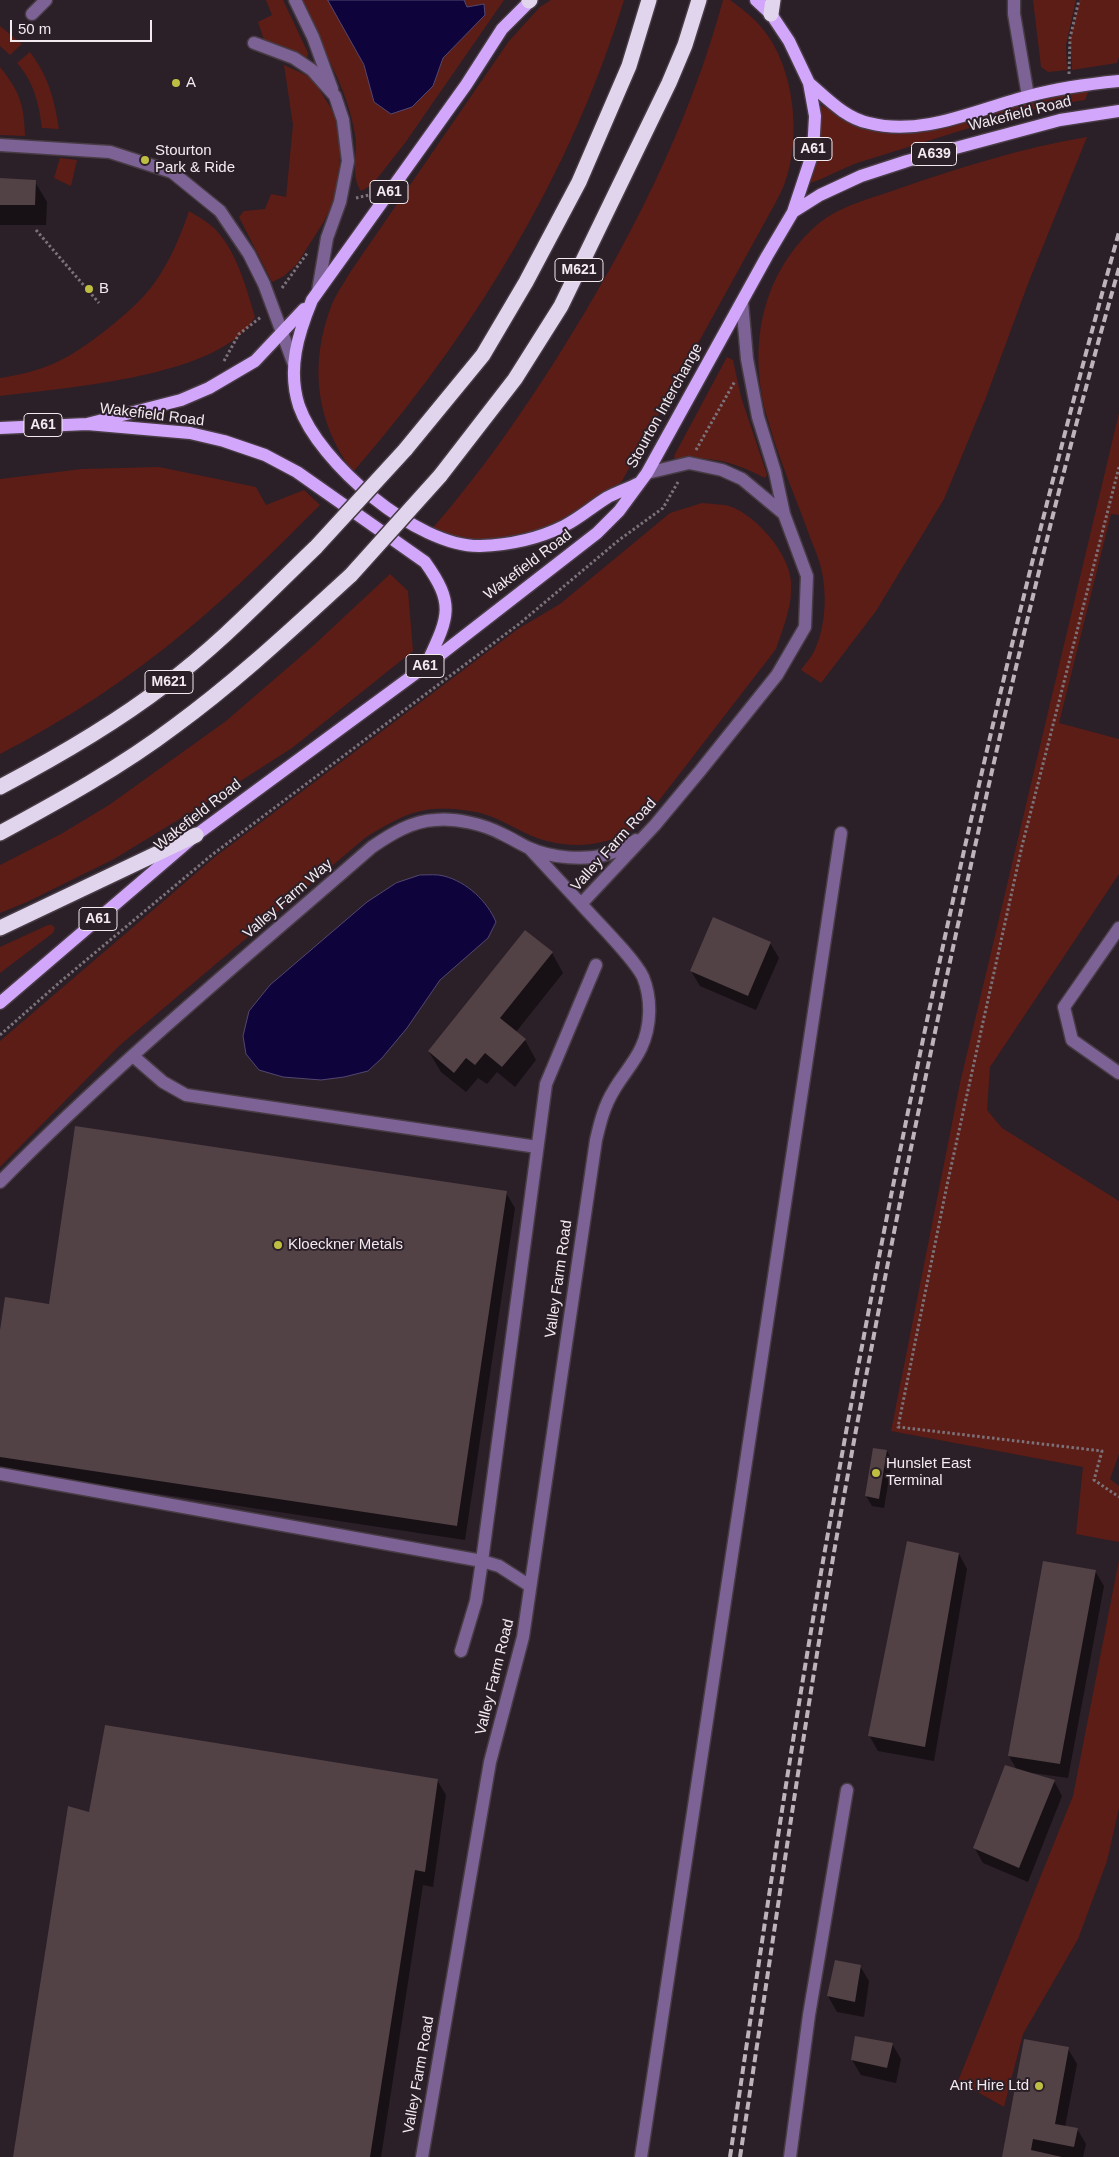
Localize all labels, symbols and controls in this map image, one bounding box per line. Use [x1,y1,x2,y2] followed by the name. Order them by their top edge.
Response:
[12,10,155,42] scale bar
[18,20,51,37] text: 50 m
[186,74,196,92] place label: A
[170,77,182,89] marker: A
[967,93,1073,135] street label: Wakefield Road
[794,138,832,160] road number: A61
[155,142,235,177] place label: Stourton Park & Ride
[912,142,956,166] road number: A639
[139,154,151,166] marker: Stourton Park & Ride
[370,180,408,203] road number: A61
[555,258,603,282] road number: M621
[99,280,109,298] place label: B
[83,283,95,295] marker: B
[623,340,707,472] street label: Stourton Interchange
[99,400,205,430] street label: Wakefield Road
[24,414,62,436] road number: A61
[481,526,575,604] street label: Wakefield Road
[406,654,444,678] road number: A61
[145,670,193,694] road number: M621
[151,775,245,855] street label: Wakefield Road
[568,795,660,895] street label: Valley Farm Road
[240,855,336,943] street label: Valley Farm Way
[79,908,117,931] road number: A61
[542,1219,576,1339] street label: Valley Farm Road
[288,1236,403,1254] place label: Kloeckner Metals
[272,1239,284,1251] marker: Kloeckner Metals
[886,1455,971,1490] place label: Hunslet East Terminal
[870,1467,882,1479] marker: Hunslet East Terminal
[472,1617,518,1737] street label: Valley Farm Road
[400,2015,438,2135] street label: Valley Farm Road
[950,2077,1029,2095] place label: Ant Hire Ltd
[1033,2080,1045,2092] marker: Ant Hire Ltd

